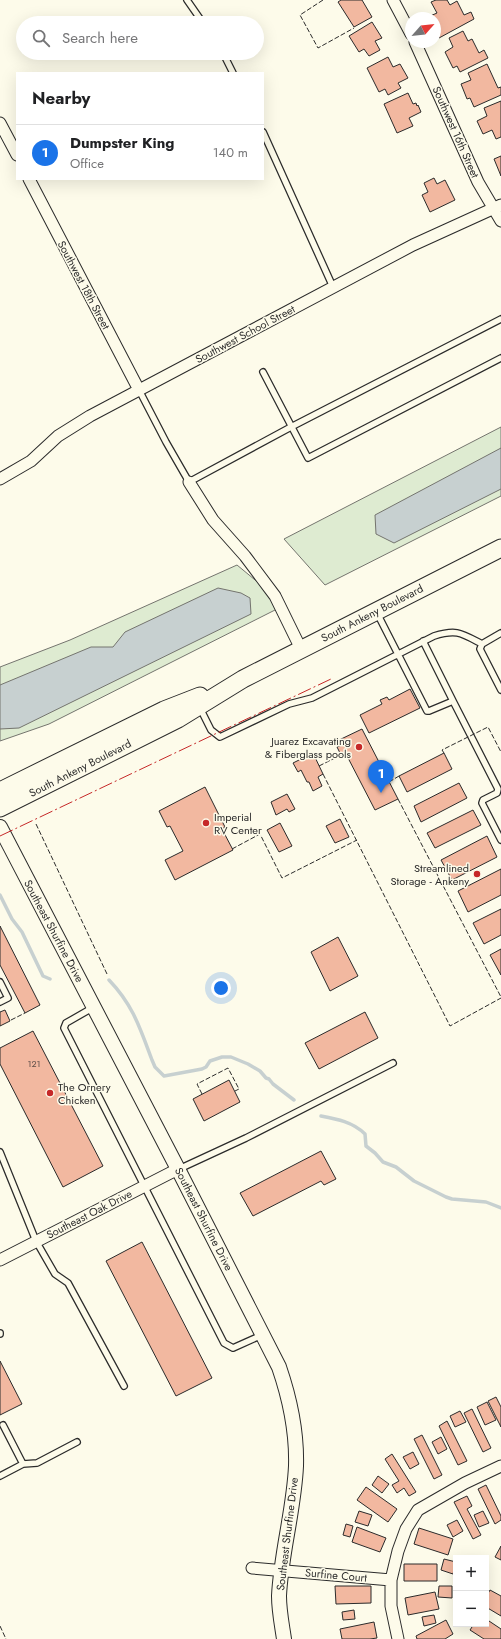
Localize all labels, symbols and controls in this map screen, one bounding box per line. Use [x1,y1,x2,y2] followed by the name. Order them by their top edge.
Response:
[405,12,441,48] north arrow
[16,16,264,60] search box
[30,27,52,49] icon: search
[62,27,138,49] text: Search here
[429,84,484,181] street label: Southwest 16th Street
[32,86,90,110] text: Nearby
[70,132,174,154] text: Dumpster King
[42,143,48,162] text: 1
[213,143,248,162] text: 140 m
[70,154,104,173] text: Office
[54,238,114,333] street label: Southwest 18th Street
[192,301,298,367] street label: Southwest School Street
[318,580,426,646] street label: South Ankeny Boulevard
[265,733,352,762] place label: Juarez Excavating & Fiberglass pools
[26,735,134,801] street label: South Ankeny Boulevard
[354,742,364,752] marker: Juarez Excavating & Fiberglass pools
[368,760,394,793] pin: 1
[214,809,262,838] place label: Imperial RV Center
[201,818,211,828] marker: Imperial RV Center
[390,860,469,889] place label: Streamlined Storage - Ankeny
[472,869,482,879] marker: Streamlined Storage - Ankeny
[20,877,88,985] street label: Southeast Shurfine Drive
[211,978,231,998] your location
[27,1057,41,1070] house number: 121
[58,1079,111,1108] place label: The Ornery Chicken
[45,1088,55,1098] marker: The Ornery Chicken
[171,1165,237,1274] street label: Southeast Shurfine Drive
[43,1185,135,1242] street label: Southeast Oak Drive
[272,1476,302,1592] street label: Southeast Shurfine Drive
[453,1555,489,1627] map controls
[453,1555,489,1591] button: +
[304,1564,368,1586] street label: Surfine Court
[453,1591,489,1627] button: −

